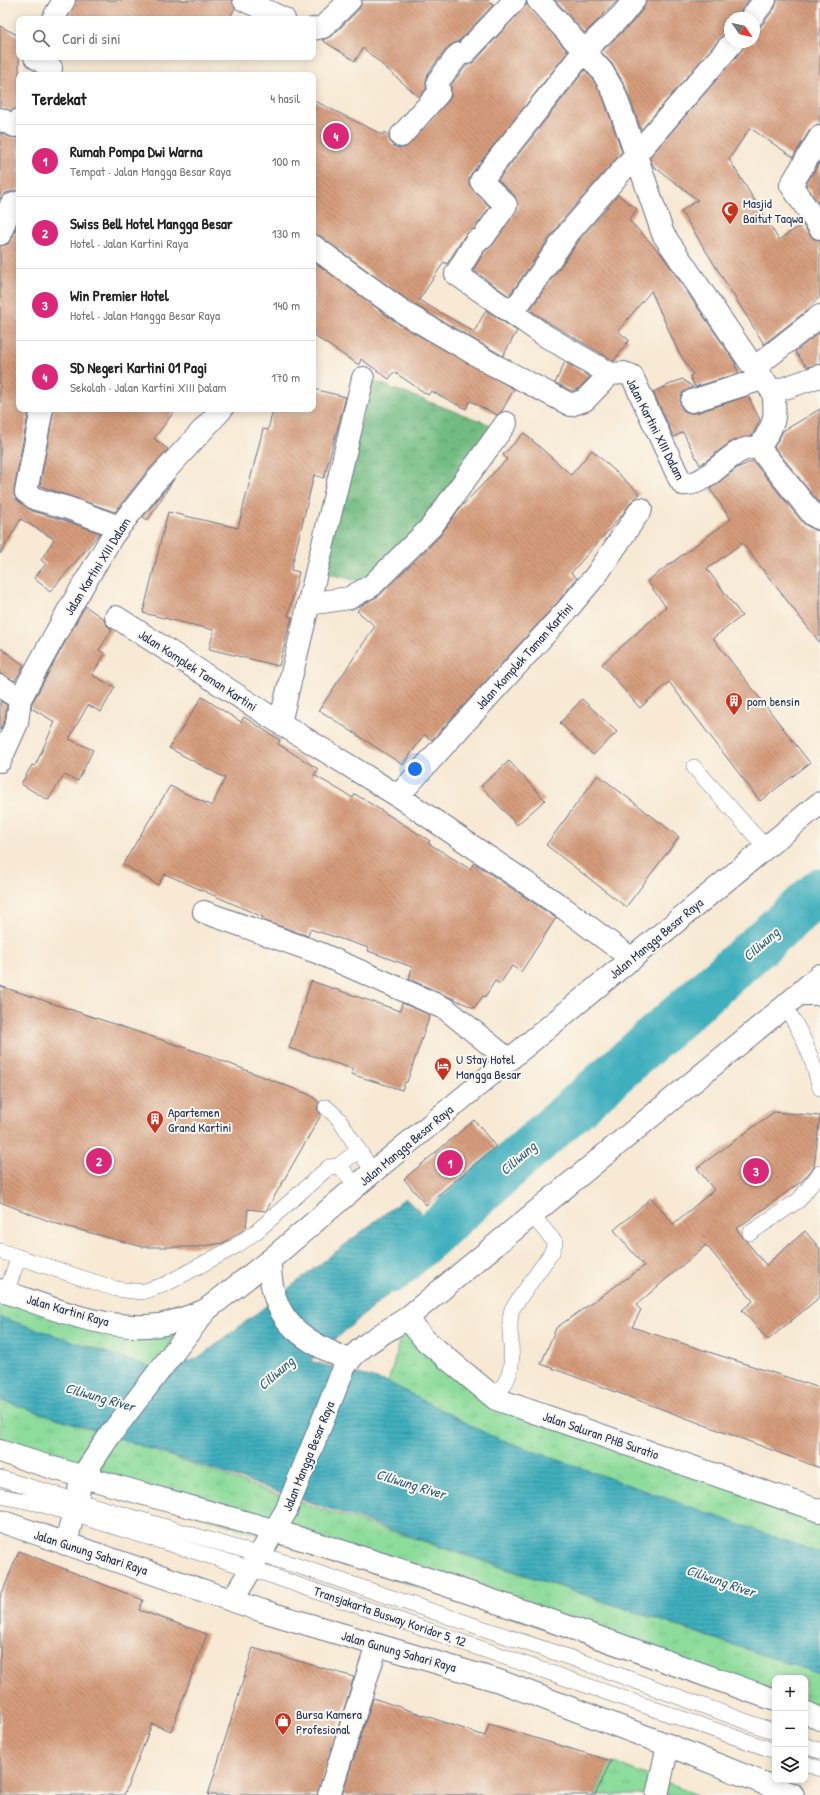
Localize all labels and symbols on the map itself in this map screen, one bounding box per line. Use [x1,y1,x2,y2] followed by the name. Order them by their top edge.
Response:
[724,12,760,48] north arrow
[323,121,349,151] pin: 4
[743,194,803,227] place label: Masjid Baitut Taqwa
[720,200,740,225] mosque icon: Masjid Baitut Taqwa
[623,375,690,483] street label: Jalan Kartini XIII Dalam
[60,514,134,618] street label: Jalan Kartini XIII Dalam
[471,599,577,713] street label: Jalan Komplek Taman Kartini
[135,625,261,715] street label: Jalan Komplek Taman Kartini
[724,691,744,716] building icon: pom bensin
[747,692,800,710] place label: pom bensin
[405,759,425,779] your location
[605,893,707,983] street label: Jalan Mangga Besar Raya
[738,922,784,965] water label: Ciliwung
[456,1050,521,1083] place label: U Stay Hotel Mangga Besar
[433,1056,453,1081] hotel icon: U Stay Hotel Mangga Besar
[355,1100,457,1190] street label: Jalan Mangga Besar Raya
[168,1103,231,1136] place label: Apartemen Grand Kartini
[145,1109,165,1134] building icon: Apartemen Grand Kartini
[495,1136,541,1179] water label: Ciliwung
[86,1146,112,1176] pin: 2
[437,1148,463,1178] pin: 1
[743,1156,769,1186] pin: 3
[25,1290,111,1330] street label: Jalan Kartini Raya
[253,1351,299,1394] water label: Ciliwung
[63,1378,139,1417] water label: Ciliwung River
[278,1398,338,1514] street label: Jalan Mangga Besar Raya
[540,1407,662,1463] street label: Jalan Saluran PHB Suratio
[374,1464,450,1504] water label: Ciliwung River
[32,1525,150,1579] street label: Jalan Gunung Sahari Raya
[684,1560,760,1603] water label: Ciliwung River
[311,1581,469,1651] street label: Transjakarta Busway Koridor 5, 12
[340,1626,458,1676] street label: Jalan Gunung Sahari Raya
[296,1705,362,1738] place label: Bursa Kamera Profesional
[273,1711,293,1736] shop icon: Bursa Kamera Profesional

